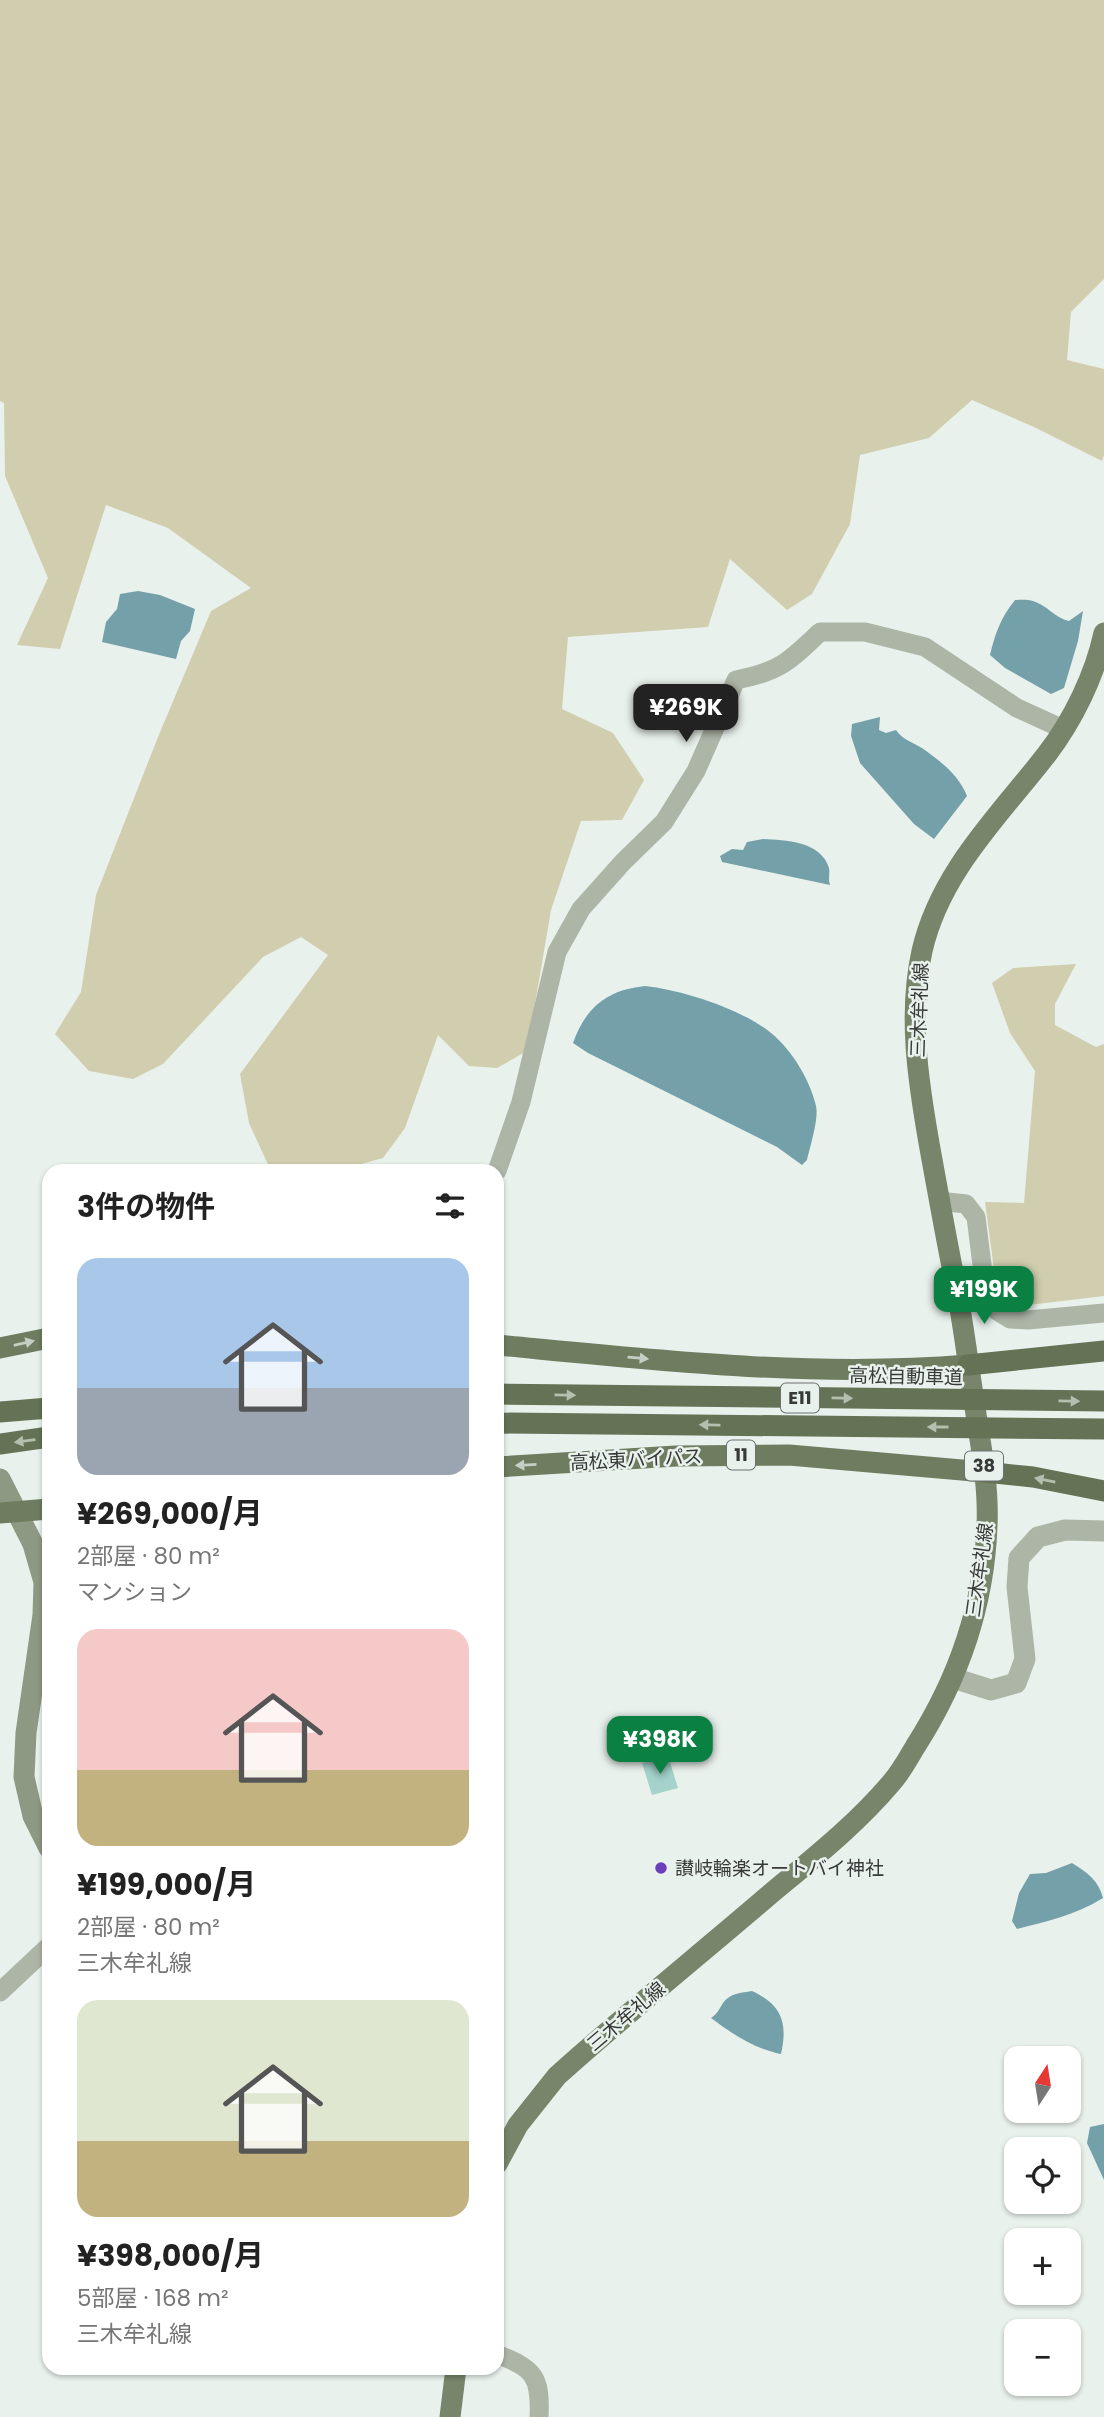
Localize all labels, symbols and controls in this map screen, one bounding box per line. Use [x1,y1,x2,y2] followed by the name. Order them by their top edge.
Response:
[637,684,735,744] pin: ¥269K
[649,691,723,723] text: ¥269K
[904,962,935,1058] street label: 三木牟礼線
[77,1185,215,1228] text: 3件の物件
[431,1187,469,1225] icon: filters
[935,1266,1033,1326] pin: ¥199K
[950,1273,1018,1305] text: ¥199K
[210,1304,336,1430] icon: home
[14,1337,36,1348] one-way arrow
[627,1353,649,1364] one-way arrow
[849,1362,963,1391] street label: 高松自動車道
[781,1384,819,1413] road number: E11
[554,1389,576,1401] one-way arrow
[831,1392,853,1404] one-way arrow
[1058,1395,1080,1406] one-way arrow
[699,1419,721,1431] one-way arrow
[927,1422,949,1433] one-way arrow
[13,1435,35,1446] one-way arrow
[727,1440,755,1470] road number: 11
[569,1443,703,1476] street label: 高松東バイパス
[965,1451,1003,1480] road number: 38
[515,1459,537,1470] one-way arrow
[1034,1474,1056,1485] one-way arrow
[77,1492,263,1535] text: ¥269,000/月
[960,1521,999,1619] street label: 三木牟礼線
[77,1540,220,1572] text: 2部屋 · 80 m²
[77,1576,192,1608] text: マンション
[210,1675,336,1801] icon: home
[611,1716,709,1776] pin: ¥398K
[623,1723,697,1755] text: ¥398K
[675,1855,884,1882] place label: 讃岐輪楽オートバイ神社
[653,1860,669,1876] marker: 讃岐輪楽オートバイ神社
[77,1863,256,1906] text: ¥199,000/月
[77,1911,220,1943] text: 2部屋 · 80 m²
[77,1947,192,1979] text: 三木牟礼線
[581,1976,671,2057] street label: 三木牟礼線
[210,2046,336,2172] icon: home
[1004,2046,1082,2123] north arrow
[1004,2046,1081,2396] map controls
[1004,2137,1081,2214] button: locate
[1004,2228,1081,2305] button: +
[77,2234,264,2277] text: ¥398,000/月
[77,2282,229,2314] text: 5部屋 · 168 m²
[77,2318,192,2350] text: 三木牟礼線
[1004,2319,1081,2396] button: −

